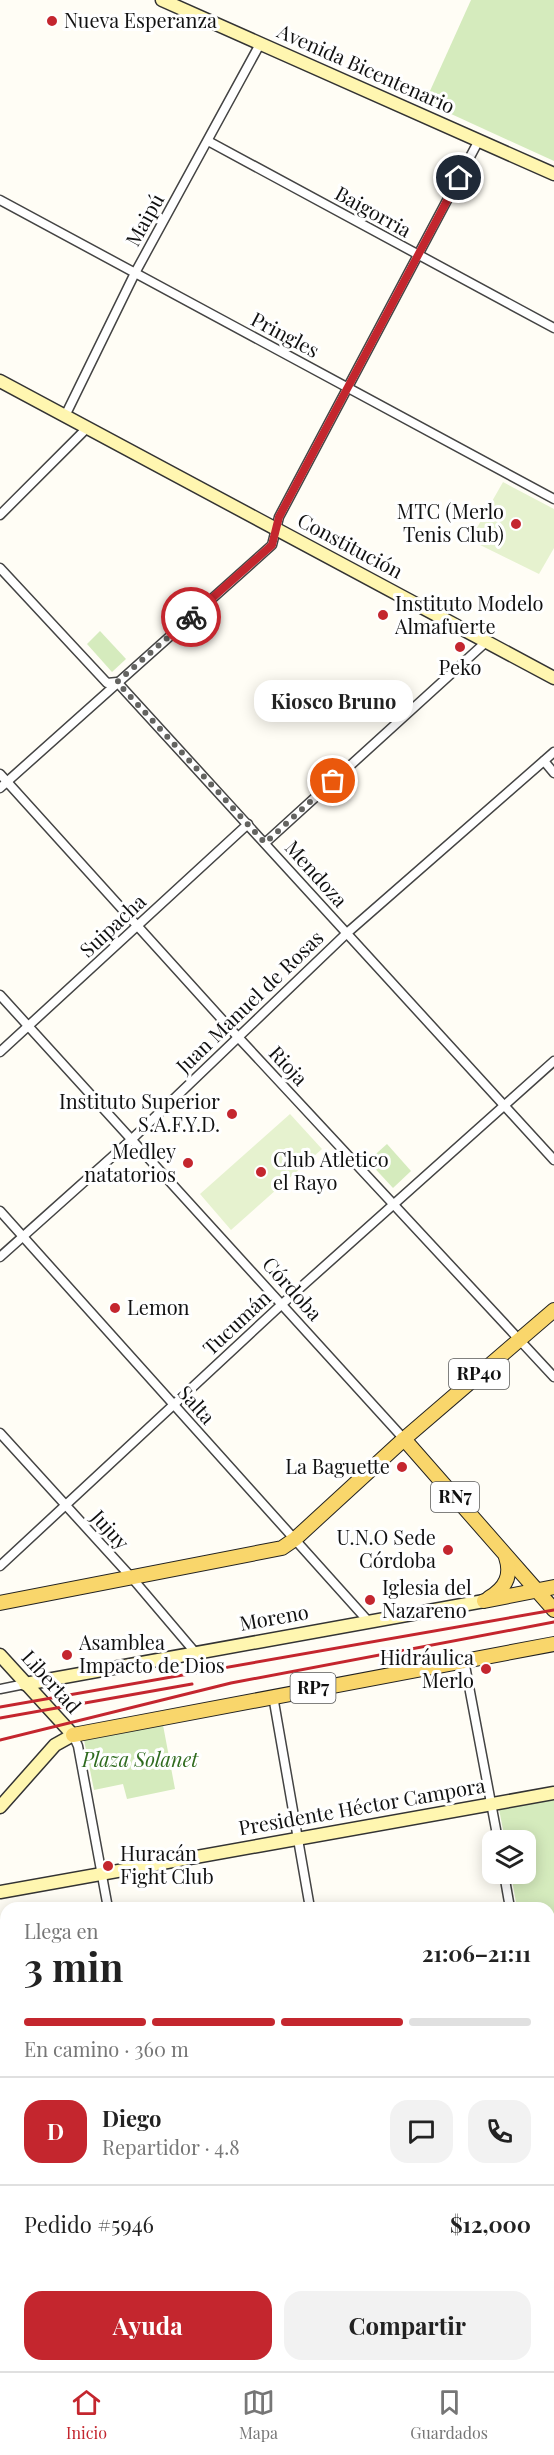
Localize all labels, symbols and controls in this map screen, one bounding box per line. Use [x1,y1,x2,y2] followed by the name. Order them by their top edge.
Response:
[64,6,217,33] place label: Nueva Esperanza
[45,14,59,28] marker: Nueva Esperanza
[273,16,459,119] street label: Avenida Bicentenario
[433,152,484,203] pin
[442,161,475,194] icon: home
[331,179,417,243] street label: Baigorria
[118,188,169,250] street label: Maipú
[247,305,324,363] street label: Pringles
[397,497,504,547] place label: MTC (Merlo Tenis Club)
[293,506,408,584] street label: Constitución
[509,517,523,531] marker: MTC (Merlo Tenis Club)
[161,587,221,647] courier
[394,589,544,639] place label: Instituto Modelo Almafuerte
[175,601,208,634] icon: bike
[376,608,390,622] marker: Instituto Modelo Almafuerte
[453,640,467,654] marker: Peko
[439,653,482,680] place label: Peko
[254,679,412,721] callout: Kiosco Bruno
[271,687,396,714] text: Kiosco Bruno
[307,755,358,806] pin
[316,764,349,797] icon: bag
[280,834,354,912] street label: Mendoza
[73,887,151,963] street label: Suipacha
[169,924,328,1079] street label: Juan Manuel de Rosas
[264,1039,314,1091] street label: Rioja
[59,1087,220,1137] place label: Instituto Superior S.A.F.Y.D.
[225,1107,239,1121] marker: Instituto Superior S.A.F.Y.D.
[84,1137,176,1187] place label: Medley natatorios
[273,1145,389,1195] place label: Club Atletico el Rayo
[181,1156,195,1170] marker: Medley natatorios
[254,1165,268,1179] marker: Club Atletico el Rayo
[257,1250,329,1326] street label: Córdoba
[196,1283,276,1360] street label: Tucumán
[127,1293,190,1320] place label: Lemon
[108,1301,122,1315] marker: Lemon
[449,1359,509,1389] road number: RP40
[173,1379,222,1429] street label: Salta
[285,1452,390,1479] place label: La Baguette
[395,1460,409,1474] marker: La Baguette
[431,1482,479,1512] road number: RN7
[85,1503,136,1555] street label: Jujuy
[336,1523,436,1573] place label: U.N.O Sede Córdoba
[441,1543,455,1557] marker: U.N.O Sede Córdoba
[382,1573,472,1623] place label: Iglesia del Nazareno
[363,1593,377,1607] marker: Iglesia del Nazareno
[237,1597,310,1636] street label: Moreno
[78,1628,225,1678] place label: Asamblea Impacto de Dios
[380,1643,474,1693] place label: Hidráulica Merlo
[16,1644,88,1719] street label: Libertad
[60,1648,74,1662] marker: Asamblea Impacto de Dios
[479,1662,493,1676] marker: Hidráulica Merlo
[290,1673,336,1703] road number: RP7
[81,1745,199,1772] park label: Plaza Solanet
[236,1771,487,1841] street label: Presidente Héctor Campora
[482,1830,536,1884] map controls
[482,1830,536,1884] button: layers
[120,1839,214,1889] place label: Huracán Fight Club
[101,1859,115,1873] marker: Huracán Fight Club
[24,1917,99,1944] text: Llega en
[422,1938,531,1968] text: 21:06–21:11
[24,1940,123,1992] text: 3 min
[24,2035,189,2062] text: En camino · 360 m
[390,2100,453,2163] button: chat
[468,2100,531,2163] button: phone
[102,2103,161,2133] text: Diego
[47,2116,64,2146] text: D
[102,2133,240,2160] text: Repartidor · 4.8
[24,2209,154,2239] text: Pedido #5946
[450,2209,531,2239] text: $12,000
[24,2291,272,2360] button: Ayuda
[284,2291,531,2360] button: Compartir
[66,2386,107,2443] tab: Inicio
[239,2386,278,2443] tab: Mapa
[410,2386,488,2443] tab: Guardados

